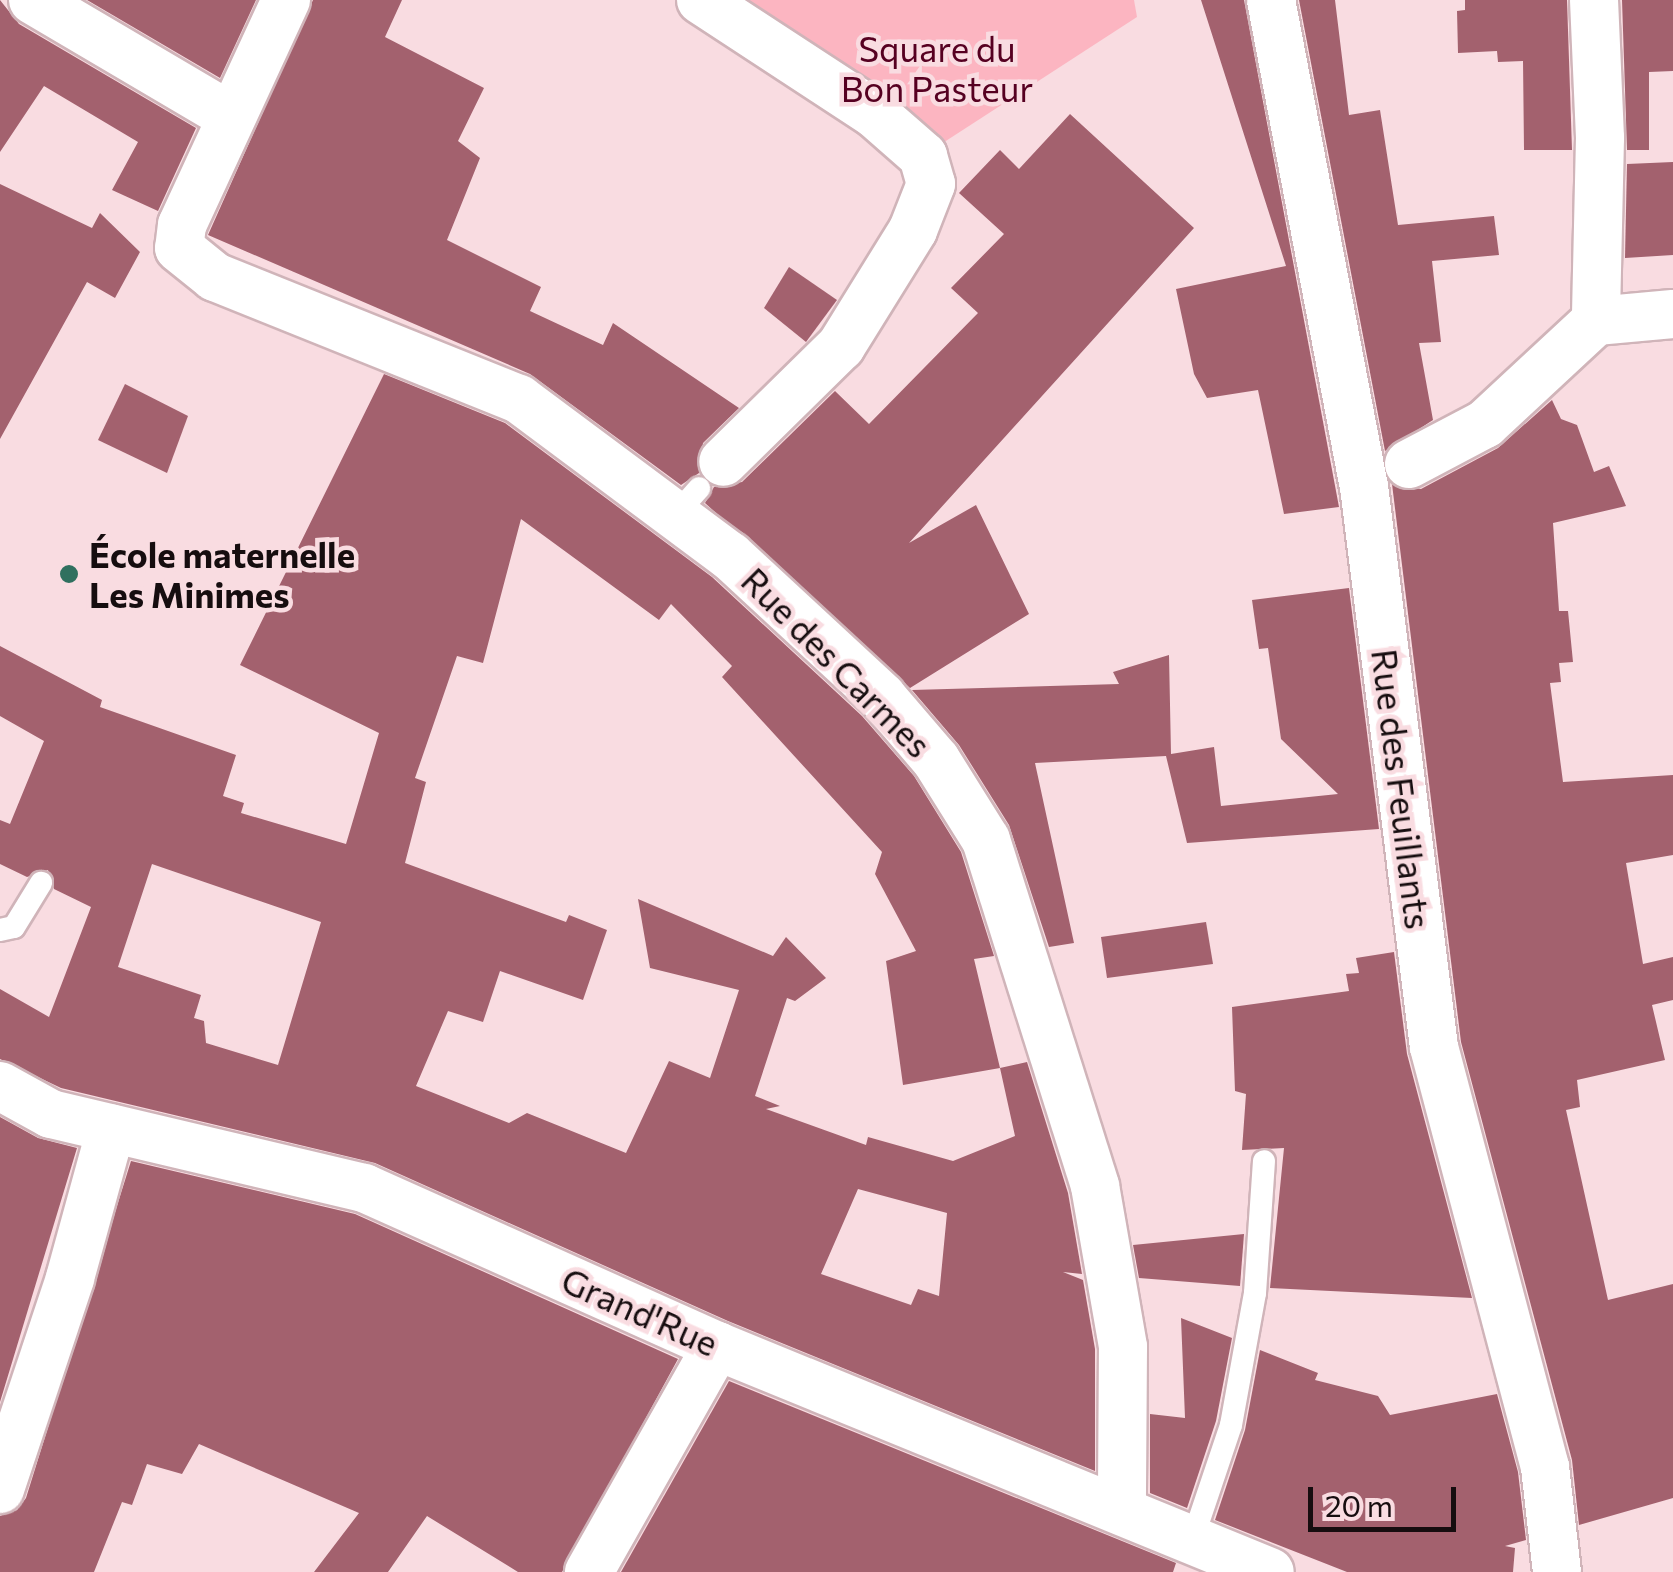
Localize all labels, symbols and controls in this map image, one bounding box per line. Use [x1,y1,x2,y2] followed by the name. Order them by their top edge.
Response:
[841,27,1033,109] park label: Square du Bon Pasteur
[89,533,355,615] place label: École maternelle Les Minimes
[734,559,940,765] street label: Rue des Carmes
[58,563,80,585] marker: École maternelle Les Minimes
[1364,646,1440,932] street label: Rue des Feuillants
[556,1258,724,1364] street label: Grand'Rue
[1313,1467,1460,1529] scale bar
[1325,1486,1393,1523] text: 20 m

